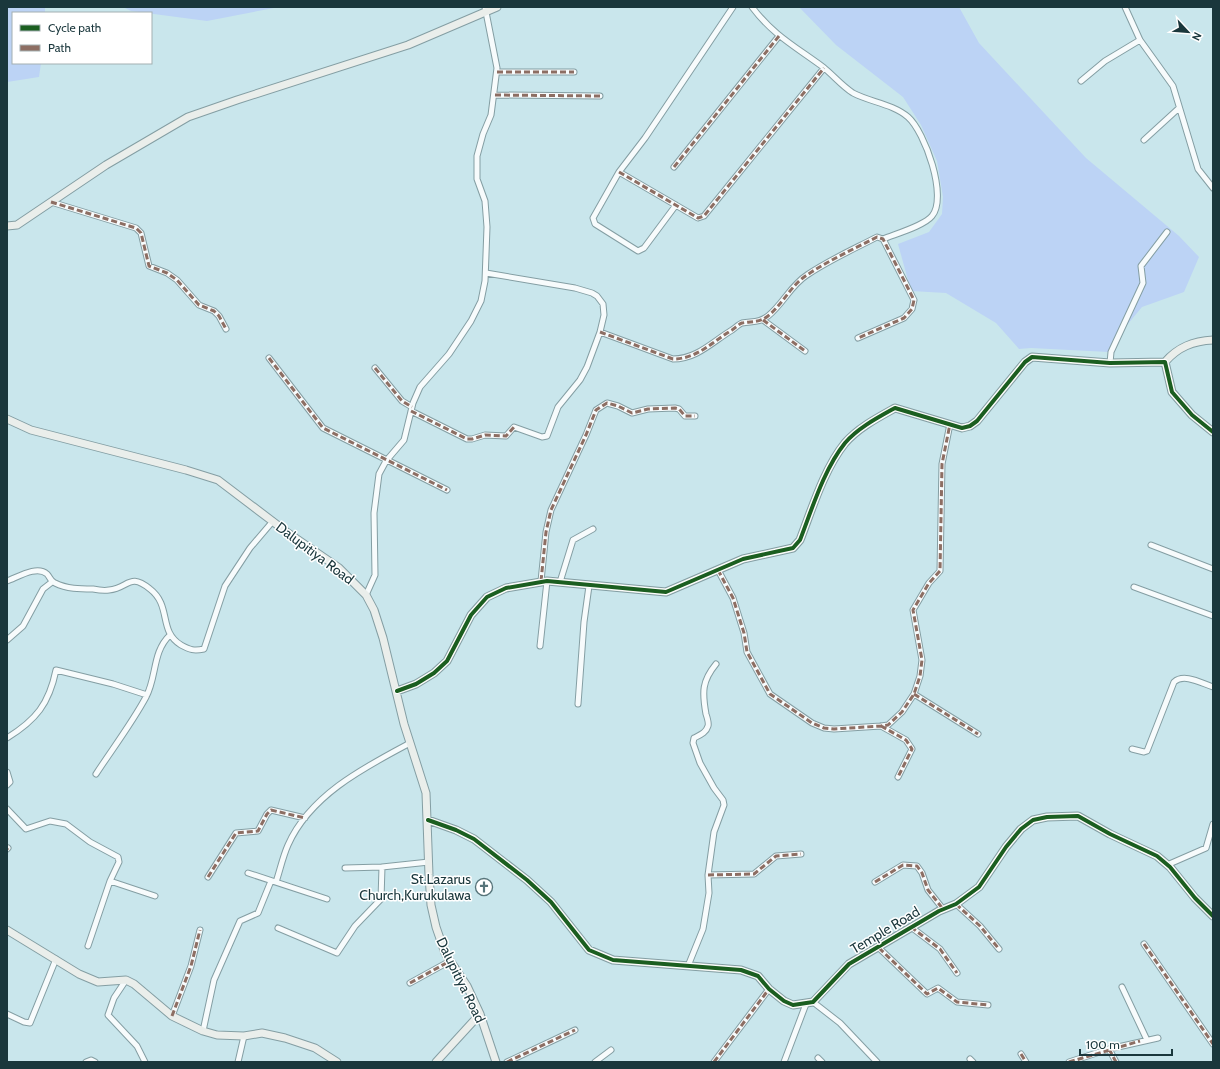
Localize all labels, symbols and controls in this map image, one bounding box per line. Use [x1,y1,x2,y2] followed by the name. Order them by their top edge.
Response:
[12,12,152,64] legend
[1168,12,1208,52] north arrow
[48,20,101,35] text: Cycle path
[1189,30,1205,43] text: N
[48,40,71,55] text: Path
[272,518,358,588] street label: Dalupitiya Road
[359,870,471,904] place label: St.Lazarus Church,Kurukulawa
[474,877,494,897] church icon: St.Lazarus Church,Kurukulawa
[847,902,923,958] street label: Temple Road
[433,934,489,1026] street label: Dalupitiya Road
[1080,1031,1172,1057] scale bar
[1086,1037,1120,1052] text: 100 m

